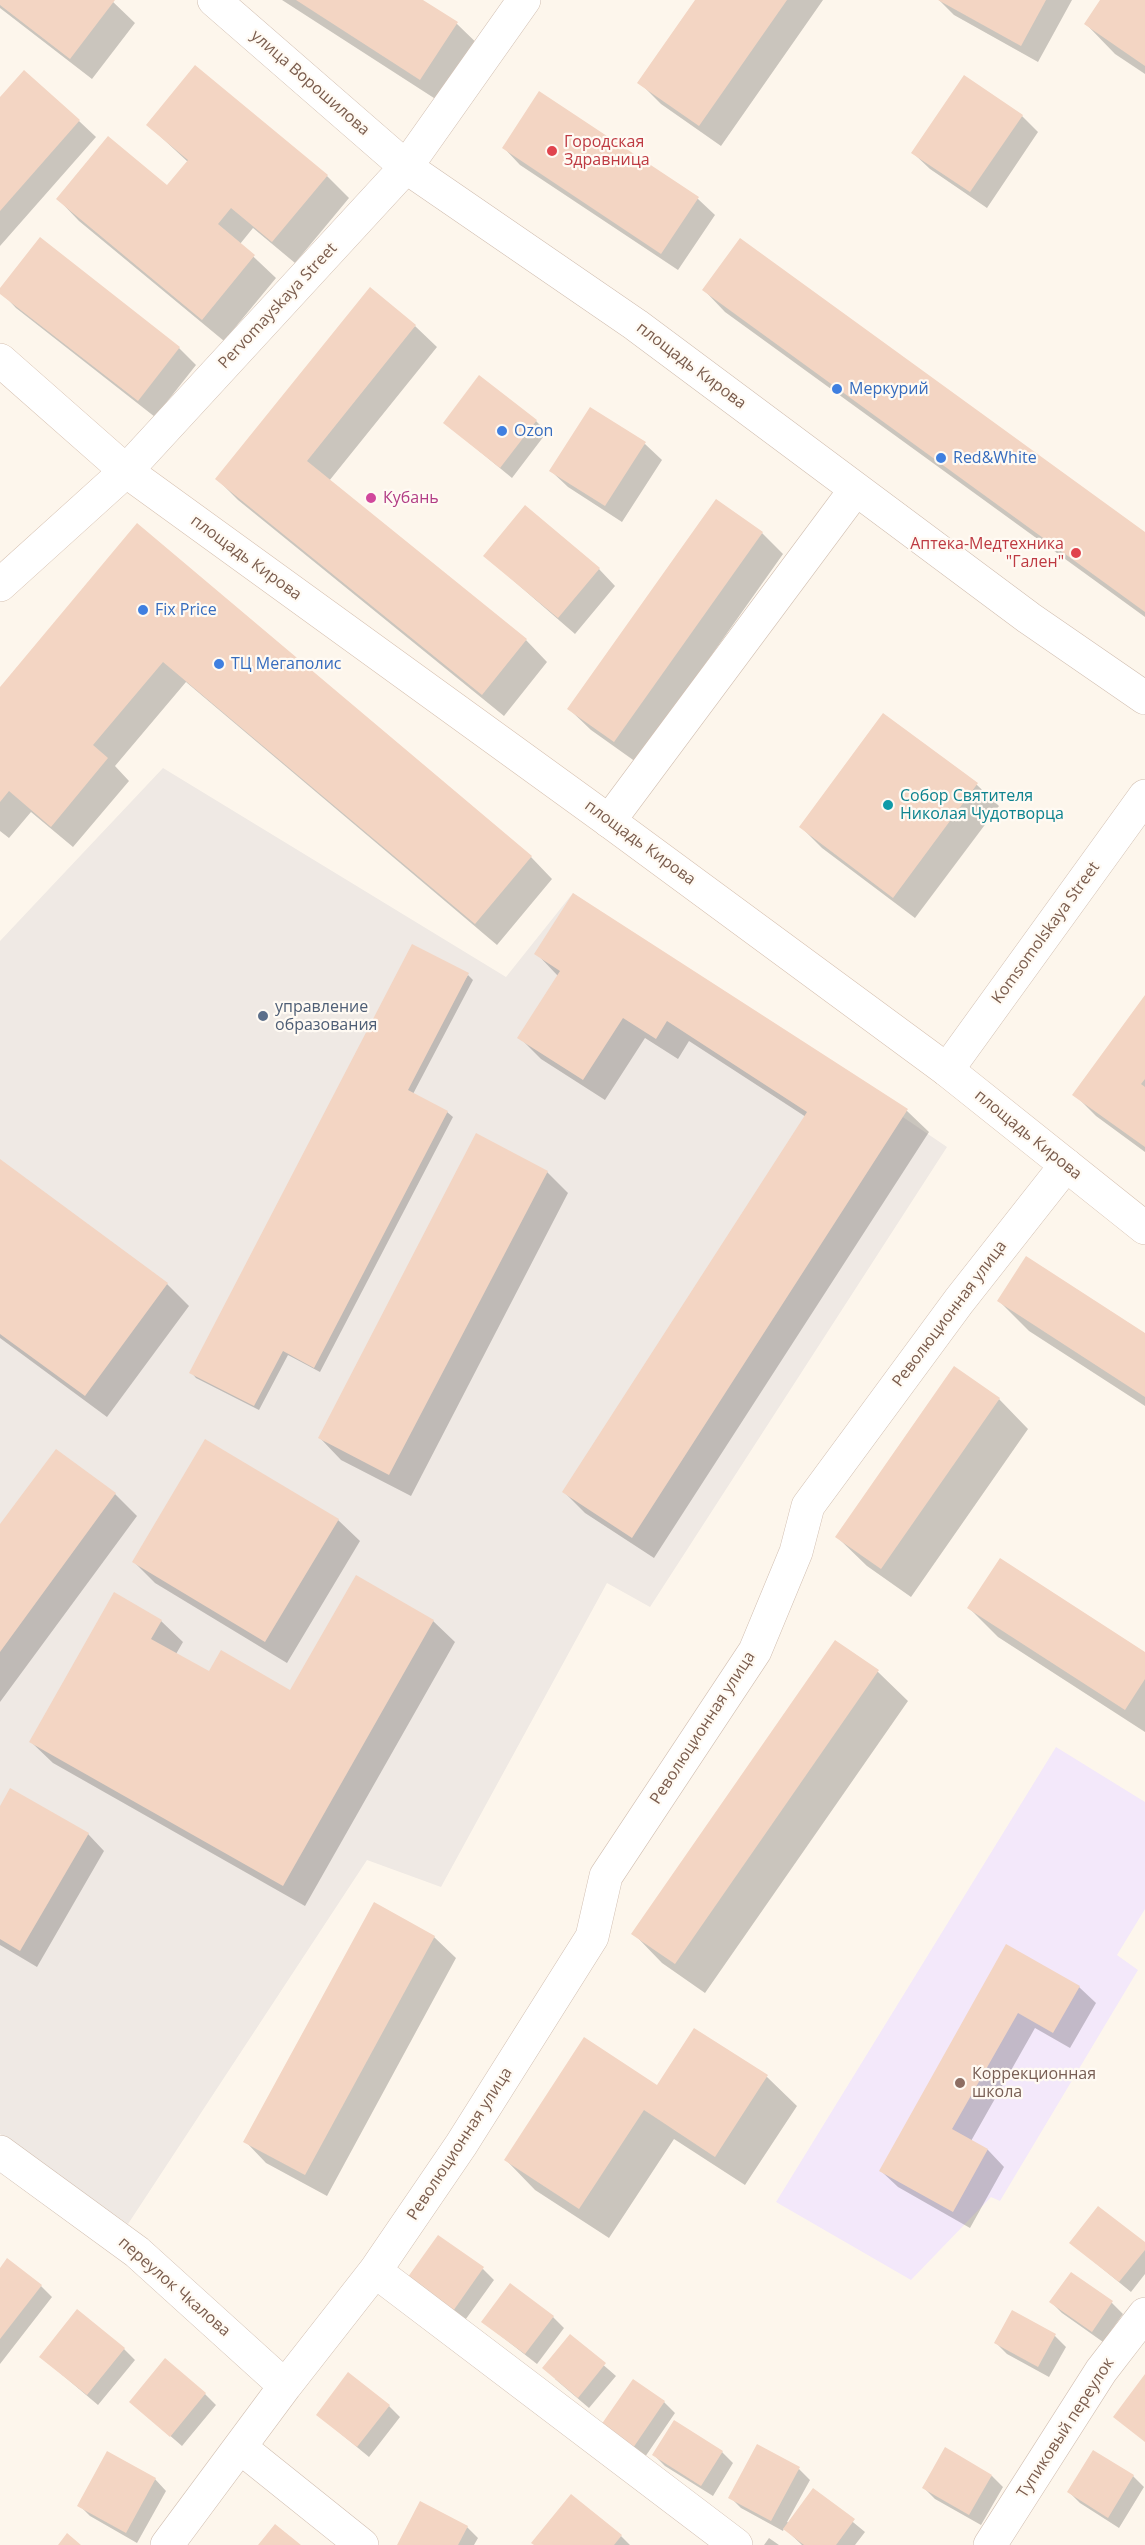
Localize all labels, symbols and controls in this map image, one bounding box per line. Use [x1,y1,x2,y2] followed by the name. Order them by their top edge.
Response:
[247,26,373,140] street label: улица Ворошилова
[564,132,650,170] place label: Городская Здравница
[545,144,559,158] marker: Городская Здравница
[215,239,341,373] street label: Pervomayskaya Street
[632,319,750,413] street label: площадь Кирова
[849,379,929,399] place label: Меркурий
[830,382,844,396] marker: Меркурий
[514,421,553,441] place label: Ozon
[495,424,509,438] marker: Ozon
[953,448,1037,468] place label: Red&White
[934,451,948,465] marker: Red&White
[383,488,439,508] place label: Кубань
[364,491,378,505] marker: Кубань
[187,511,305,605] street label: площадь Кирова
[910,534,1064,572] place label: Аптека-Медтехника "Гален"
[1069,546,1083,560] marker: Аптека-Медтехника "Гален"
[155,600,217,620] place label: Fix Price
[136,603,150,617] marker: Fix Price
[231,654,341,674] place label: ТЦ Мегаполис
[212,657,226,671] marker: ТЦ Мегаполис
[900,786,1064,824] place label: Собор Святителя Николая Чудотворца
[581,796,699,890] street label: площадь Кирова
[881,798,895,812] marker: Собор Святителя Николая Чудотворца
[988,858,1104,1008] street label: Komsomolskaya Street
[275,997,377,1035] place label: управление образования
[256,1009,270,1023] marker: управление образования
[971,1086,1085,1184] street label: площадь Кирова
[889,1237,1011,1391] street label: Революционная улица
[646,1648,760,1808] street label: Революционная улица
[403,2064,517,2224] street label: Революционная улица
[972,2064,1096,2102] place label: Коррекционная школа
[953,2076,967,2090] marker: Коррекционная школа
[114,2233,234,2341] street label: переулок Чкалова
[1013,2354,1119,2502] street label: Тупиковый переулок

